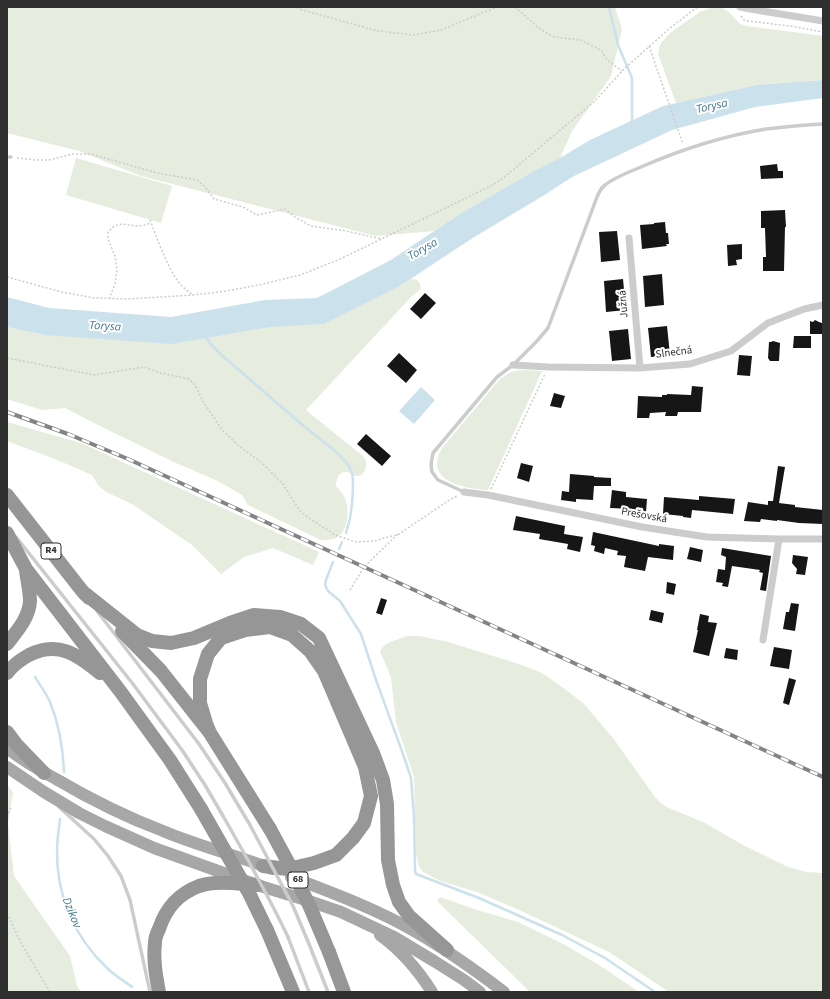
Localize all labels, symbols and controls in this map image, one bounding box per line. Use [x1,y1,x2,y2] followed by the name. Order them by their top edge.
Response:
[695,96,729,118] water label: Torysa
[405,236,441,264] water label: Torysa
[616,290,632,318] street label: Južná
[89,319,121,335] water label: Torysa
[655,344,693,362] street label: Slnečná
[620,505,668,527] street label: Prešovská
[41,543,61,559] road number: R4
[288,872,308,888] road number: 68
[58,896,84,930] water label: Dzikov

